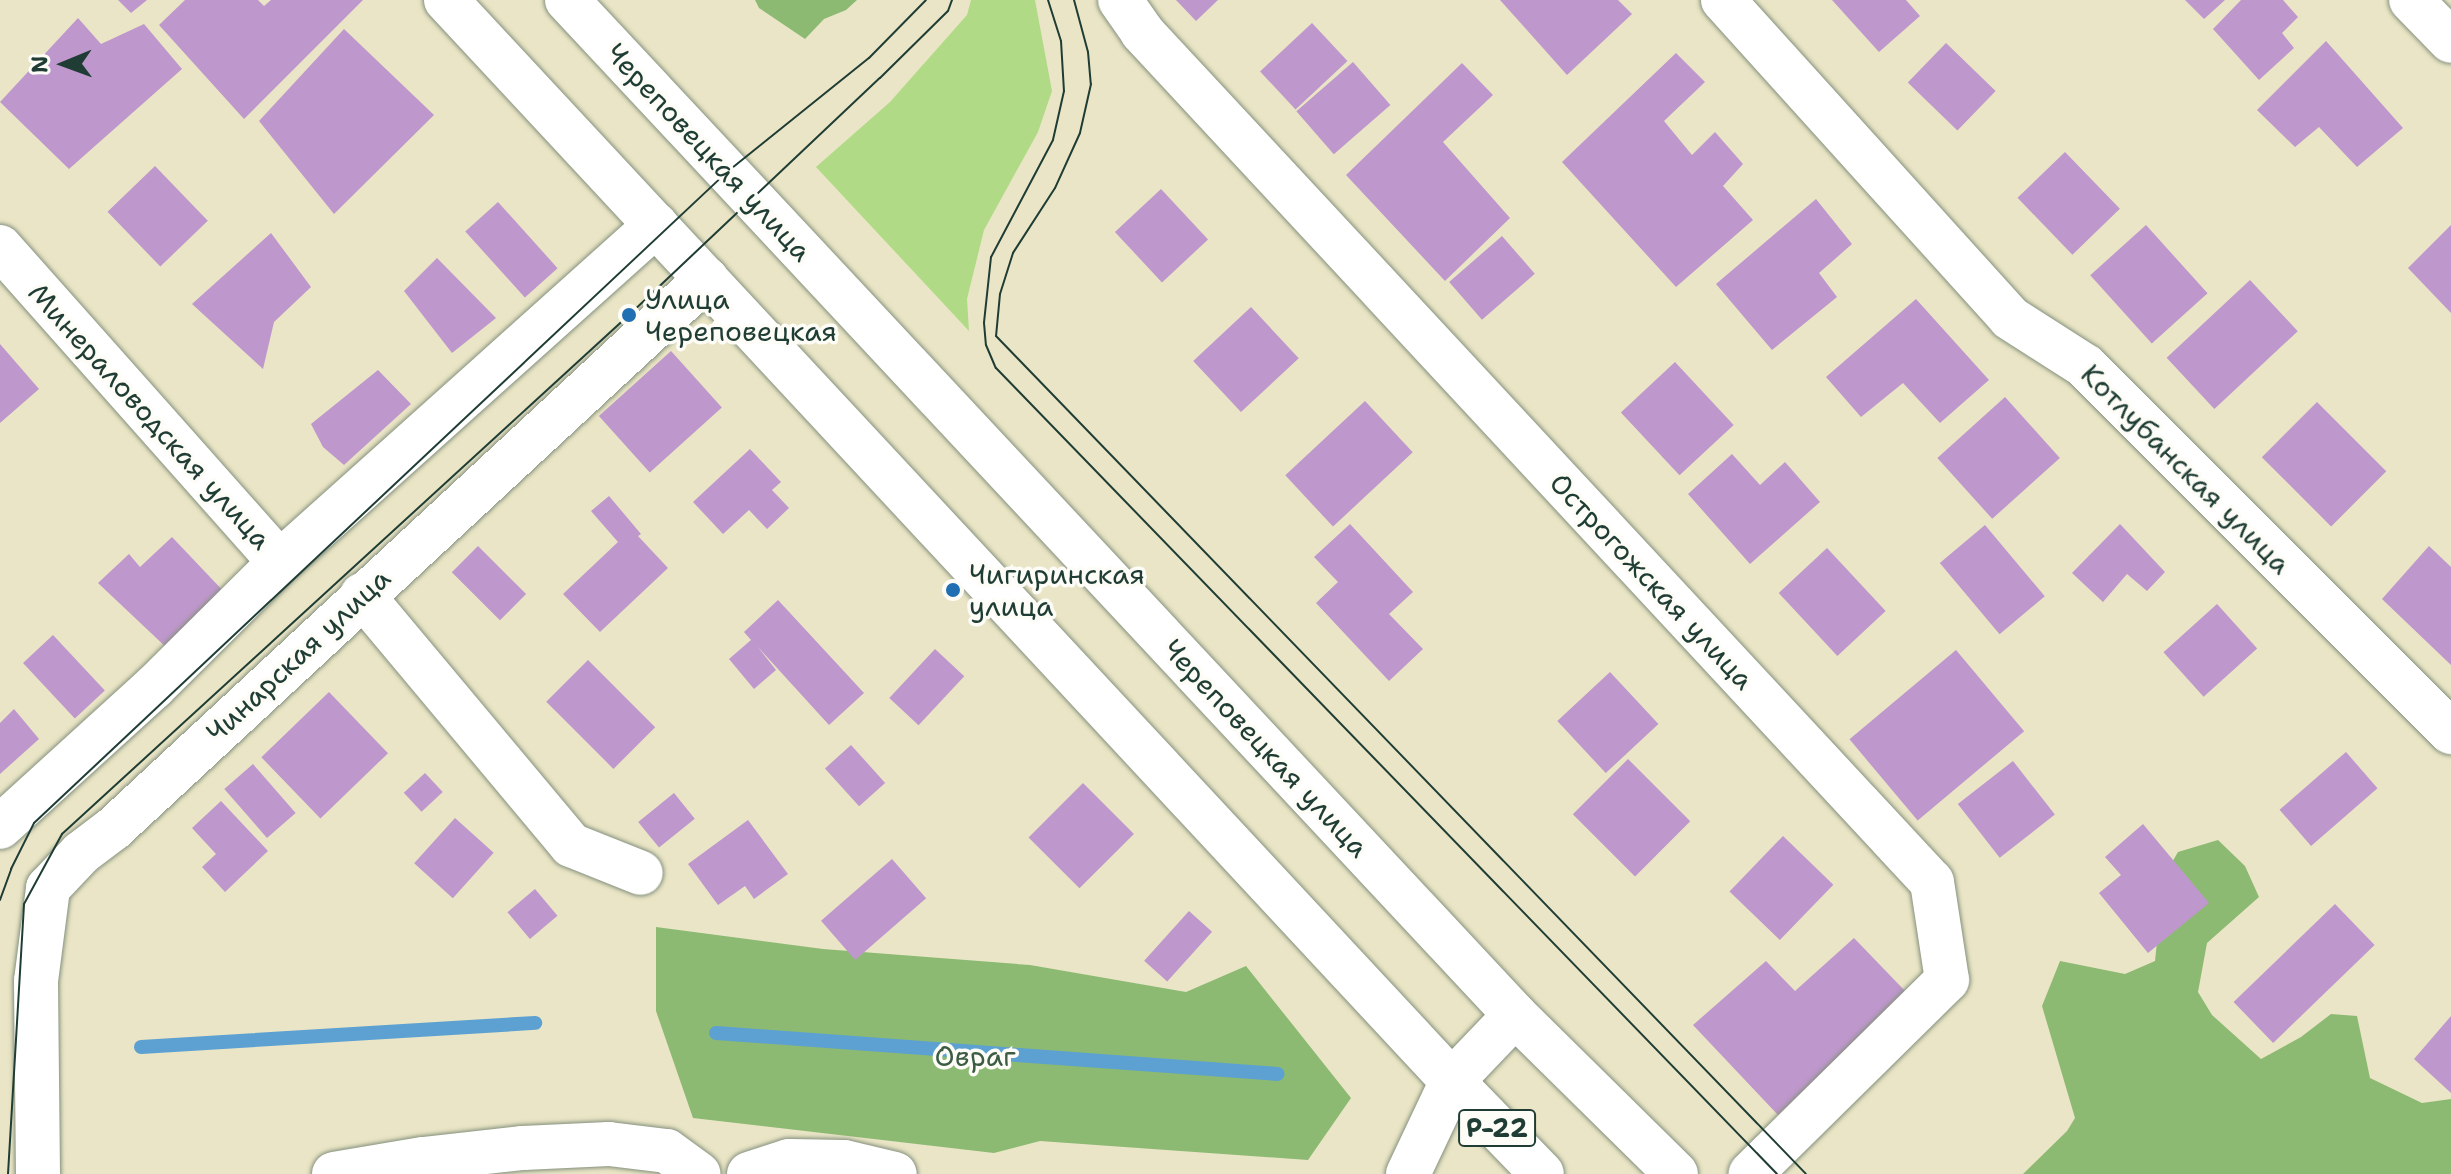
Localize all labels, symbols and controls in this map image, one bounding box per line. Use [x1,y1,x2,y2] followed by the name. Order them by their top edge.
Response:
[24,24,104,104] north arrow
[599,36,819,268] street label: Череповецкая улица
[25,55,54,73] text: N
[22,276,278,556] street label: Минераловодская улица
[645,282,837,348] place label: Улица Череповецкая
[620,306,638,324] marker: Улица Череповецкая
[2074,357,2298,581] street label: Котлубанская улица
[1543,466,1761,696] street label: Острогожская улица
[969,557,1145,623] place label: Чигиринская улица
[199,561,397,749] street label: Чинарская улица
[944,581,962,599] marker: Чигиринская улица
[1156,632,1376,864] street label: Череповецкая улица
[934,1039,1016,1073] park label: Овраг
[1457,1106,1537,1150] road number: Р-22

